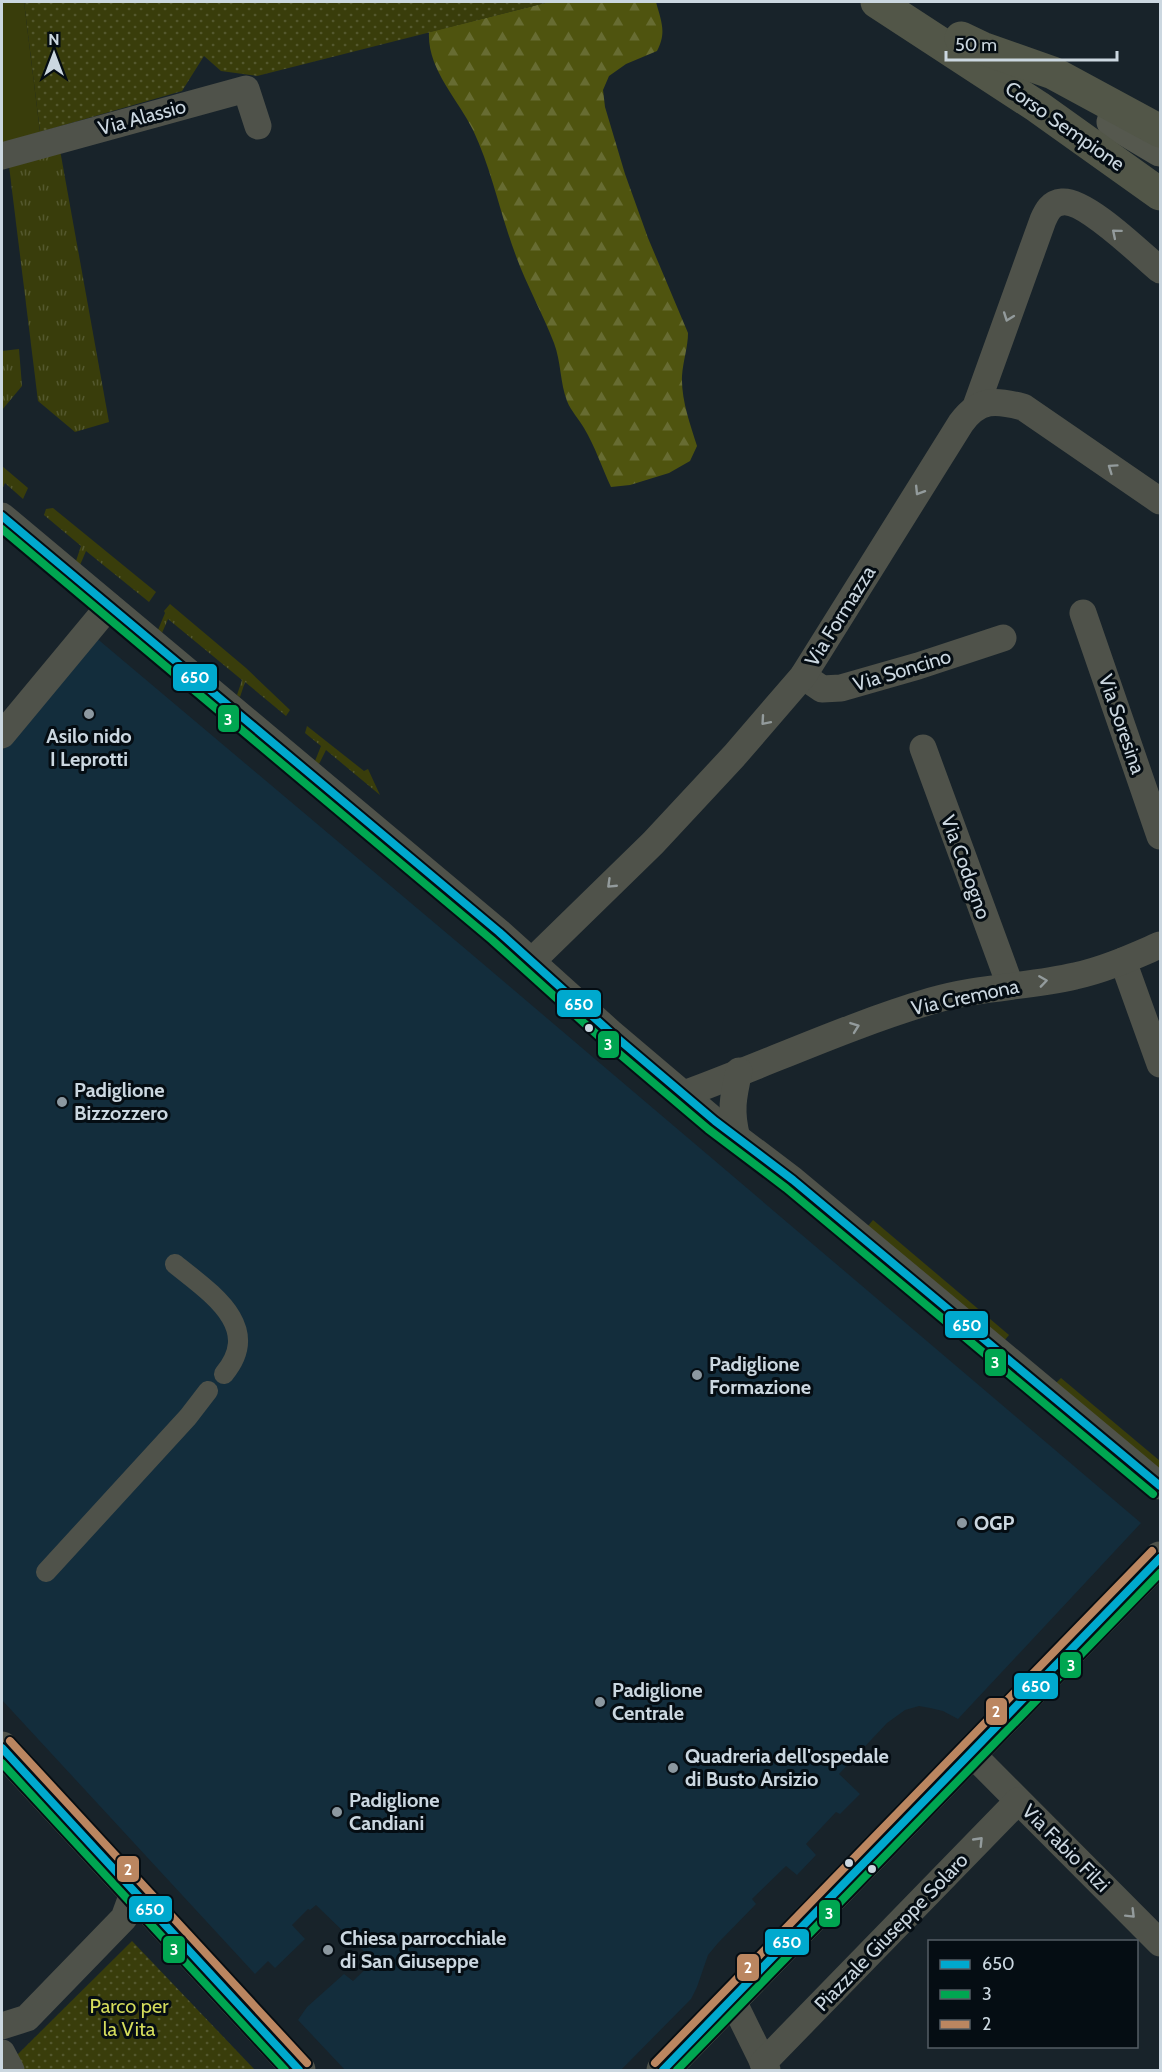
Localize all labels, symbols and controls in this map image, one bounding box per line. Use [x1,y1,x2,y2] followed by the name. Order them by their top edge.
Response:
[24,24,84,84] north arrow
[946,24,1117,62] scale bar
[48,30,60,49] text: N
[955,34,997,56] text: 50 m
[1001,76,1129,176] street label: Corso Sempione
[96,94,188,140] street label: Via Alassio
[1111,229,1122,240] one-way arrow
[1003,311,1016,322] one-way arrow
[1108,464,1119,475] one-way arrow
[914,485,926,495] one-way arrow
[800,561,881,671] street label: Via Formazza
[850,644,954,696] street label: Via Soncino
[172,663,218,692] line badge: 650
[181,668,209,687] text: 650
[1094,671,1150,777] street label: Via Soresina
[217,704,240,733] line badge: 3
[82,707,96,721] marker: Asilo nido I Leprotti
[224,710,232,729] text: 3
[761,714,772,724] one-way arrow
[46,724,132,771] place label: Asilo nido I Leprotti
[936,812,996,922] street label: Via Codogno
[608,876,619,887] one-way arrow
[909,974,1021,1020] street label: Via Cremona
[1039,975,1048,987] one-way arrow
[556,989,602,1018] line badge: 650
[565,995,593,1014] text: 650
[583,1022,595,1034] unlabelled marker
[849,1022,860,1035] one-way arrow
[597,1030,620,1059] line badge: 3
[604,1035,612,1054] text: 3
[74,1078,168,1125] place label: Padiglione Bizzozzero
[55,1095,69,1109] marker: Padiglione Bizzozzero
[944,1310,989,1339] line badge: 650
[953,1316,981,1335] text: 650
[984,1348,1007,1377] line badge: 3
[709,1352,811,1399] place label: Padiglione Formazione
[991,1353,999,1372] text: 3
[690,1368,704,1382] marker: Padiglione Formazione
[974,1511,1014,1535] place label: OGP
[955,1516,969,1530] marker: OGP
[1059,1651,1082,1679] line badge: 3
[1067,1656,1075,1675] text: 3
[1013,1672,1059,1700] line badge: 650
[1022,1677,1050,1696] text: 650
[612,1678,703,1725] place label: Padiglione Centrale
[593,1695,607,1709] marker: Padiglione Centrale
[985,1697,1008,1726] line badge: 2
[992,1702,1000,1721] text: 2
[685,1744,889,1791] place label: Quadreria dell'ospedale di Busto Arsizio
[666,1761,680,1775] marker: Quadreria dell'ospedale di Busto Arsizio
[349,1788,440,1835] place label: Padiglione Candiani
[1017,1799,1115,1897] street label: Via Fabio Filzi
[330,1805,344,1819] marker: Padiglione Candiani
[972,1837,983,1848] one-way arrow
[809,1848,973,2016] street label: Piazzale Giuseppe Solaro
[116,1855,140,1883] line badge: 2
[843,1857,855,1869] unlabelled marker
[124,1860,132,1879] text: 2
[866,1863,878,1875] unlabelled marker
[128,1895,173,1923] line badge: 650
[818,1899,841,1928] line badge: 3
[136,1900,164,1919] text: 650
[825,1904,833,1923] text: 3
[1124,1906,1135,1917] one-way arrow
[340,1926,506,1973] place label: Chiesa parrocchiale di San Giuseppe
[764,1928,810,1956] line badge: 650
[773,1933,801,1952] text: 650
[162,1935,186,1964] line badge: 3
[170,1940,178,1959] text: 3
[928,1940,1138,2048] legend
[321,1943,335,1957] marker: Chiesa parrocchiale di San Giuseppe
[736,1953,760,1982] line badge: 2
[982,1953,1015,1975] text: 650
[744,1958,752,1977] text: 2
[982,1983,992,2005] text: 3
[90,1994,169,2041] park label: Parco per la Vita
[982,2013,991,2035] text: 2

